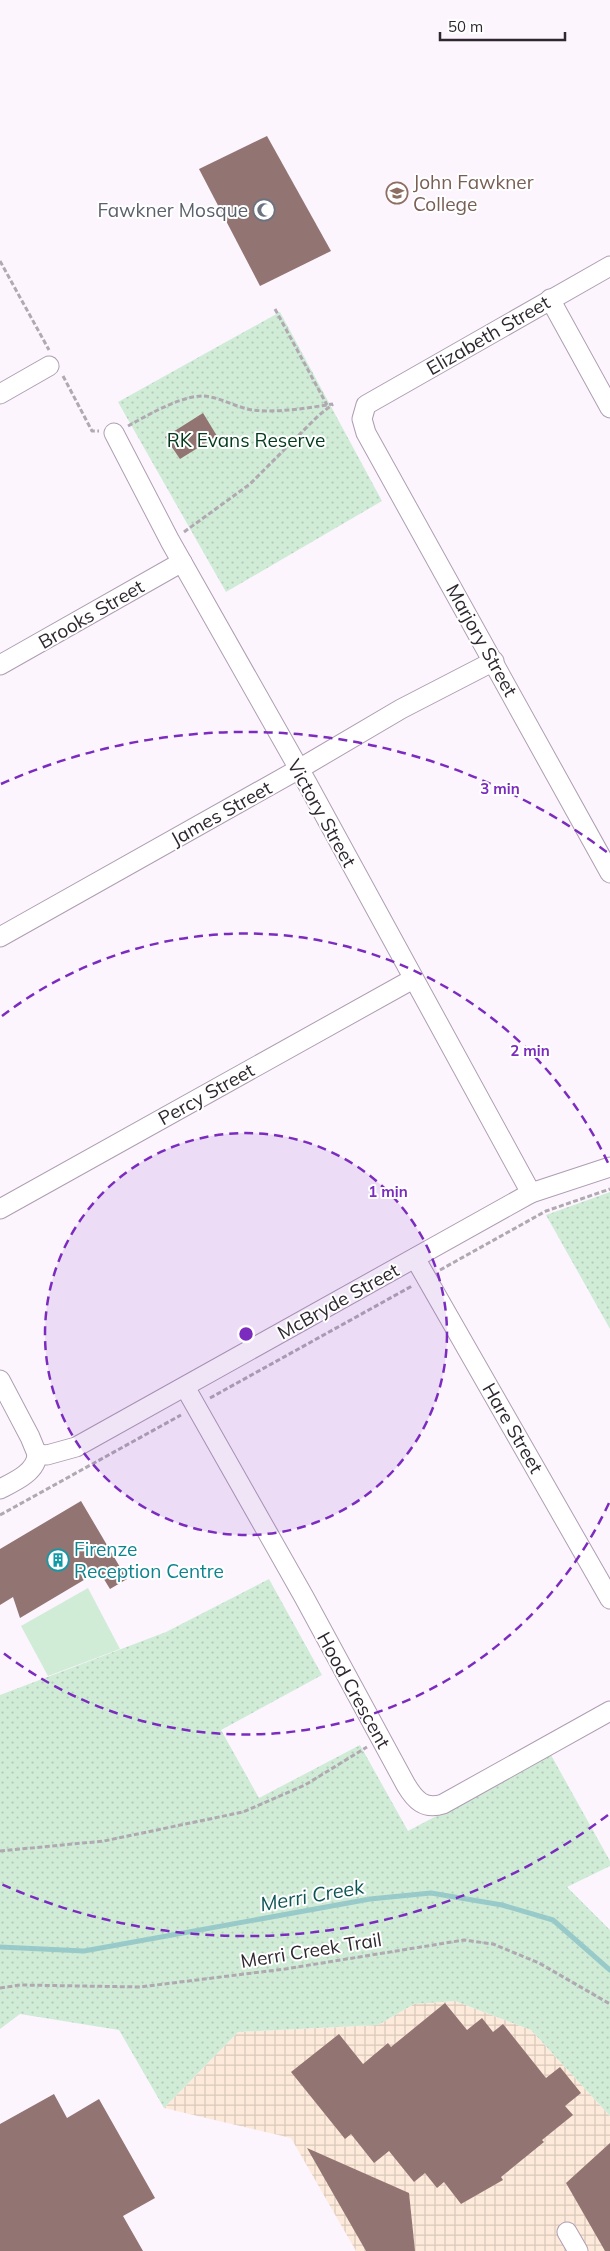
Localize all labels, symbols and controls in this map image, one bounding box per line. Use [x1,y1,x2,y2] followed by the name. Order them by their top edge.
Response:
[440,10,565,42] scale bar
[448,17,483,36] text: 50 m
[413,170,534,216] place label: John Fawkner College
[385,181,409,205] school or university icon: John Fawkner College
[98,198,248,222] place label: Fawkner Mosque
[252,198,276,222] mosque icon: Fawkner Mosque
[422,290,554,380] street label: Elizabeth Street
[167,428,325,452] park label: RK Evans Reserve
[34,574,148,654] street label: Brooks Street
[441,580,523,701] street label: Marjory Street
[282,755,362,871] street label: Victory Street
[166,775,276,851] street label: James Street
[480,779,520,798] text: 3 min
[510,1041,550,1060] text: 2 min
[154,1058,259,1130] street label: Percy Street
[368,1182,408,1201] text: 1 min
[273,1258,403,1344] street label: McBryde Street
[237,1325,255,1343] centre of rings
[477,1378,549,1478] street label: Hare Street
[74,1537,224,1583] place label: Firenze Reception Centre
[46,1548,70,1572] building icon: Firenze Reception Centre
[312,1628,396,1753] street label: Hood Crescent
[258,1873,367,1916] water label: Merri Creek
[239,1927,383,1973] street label: Merri Creek Trail

